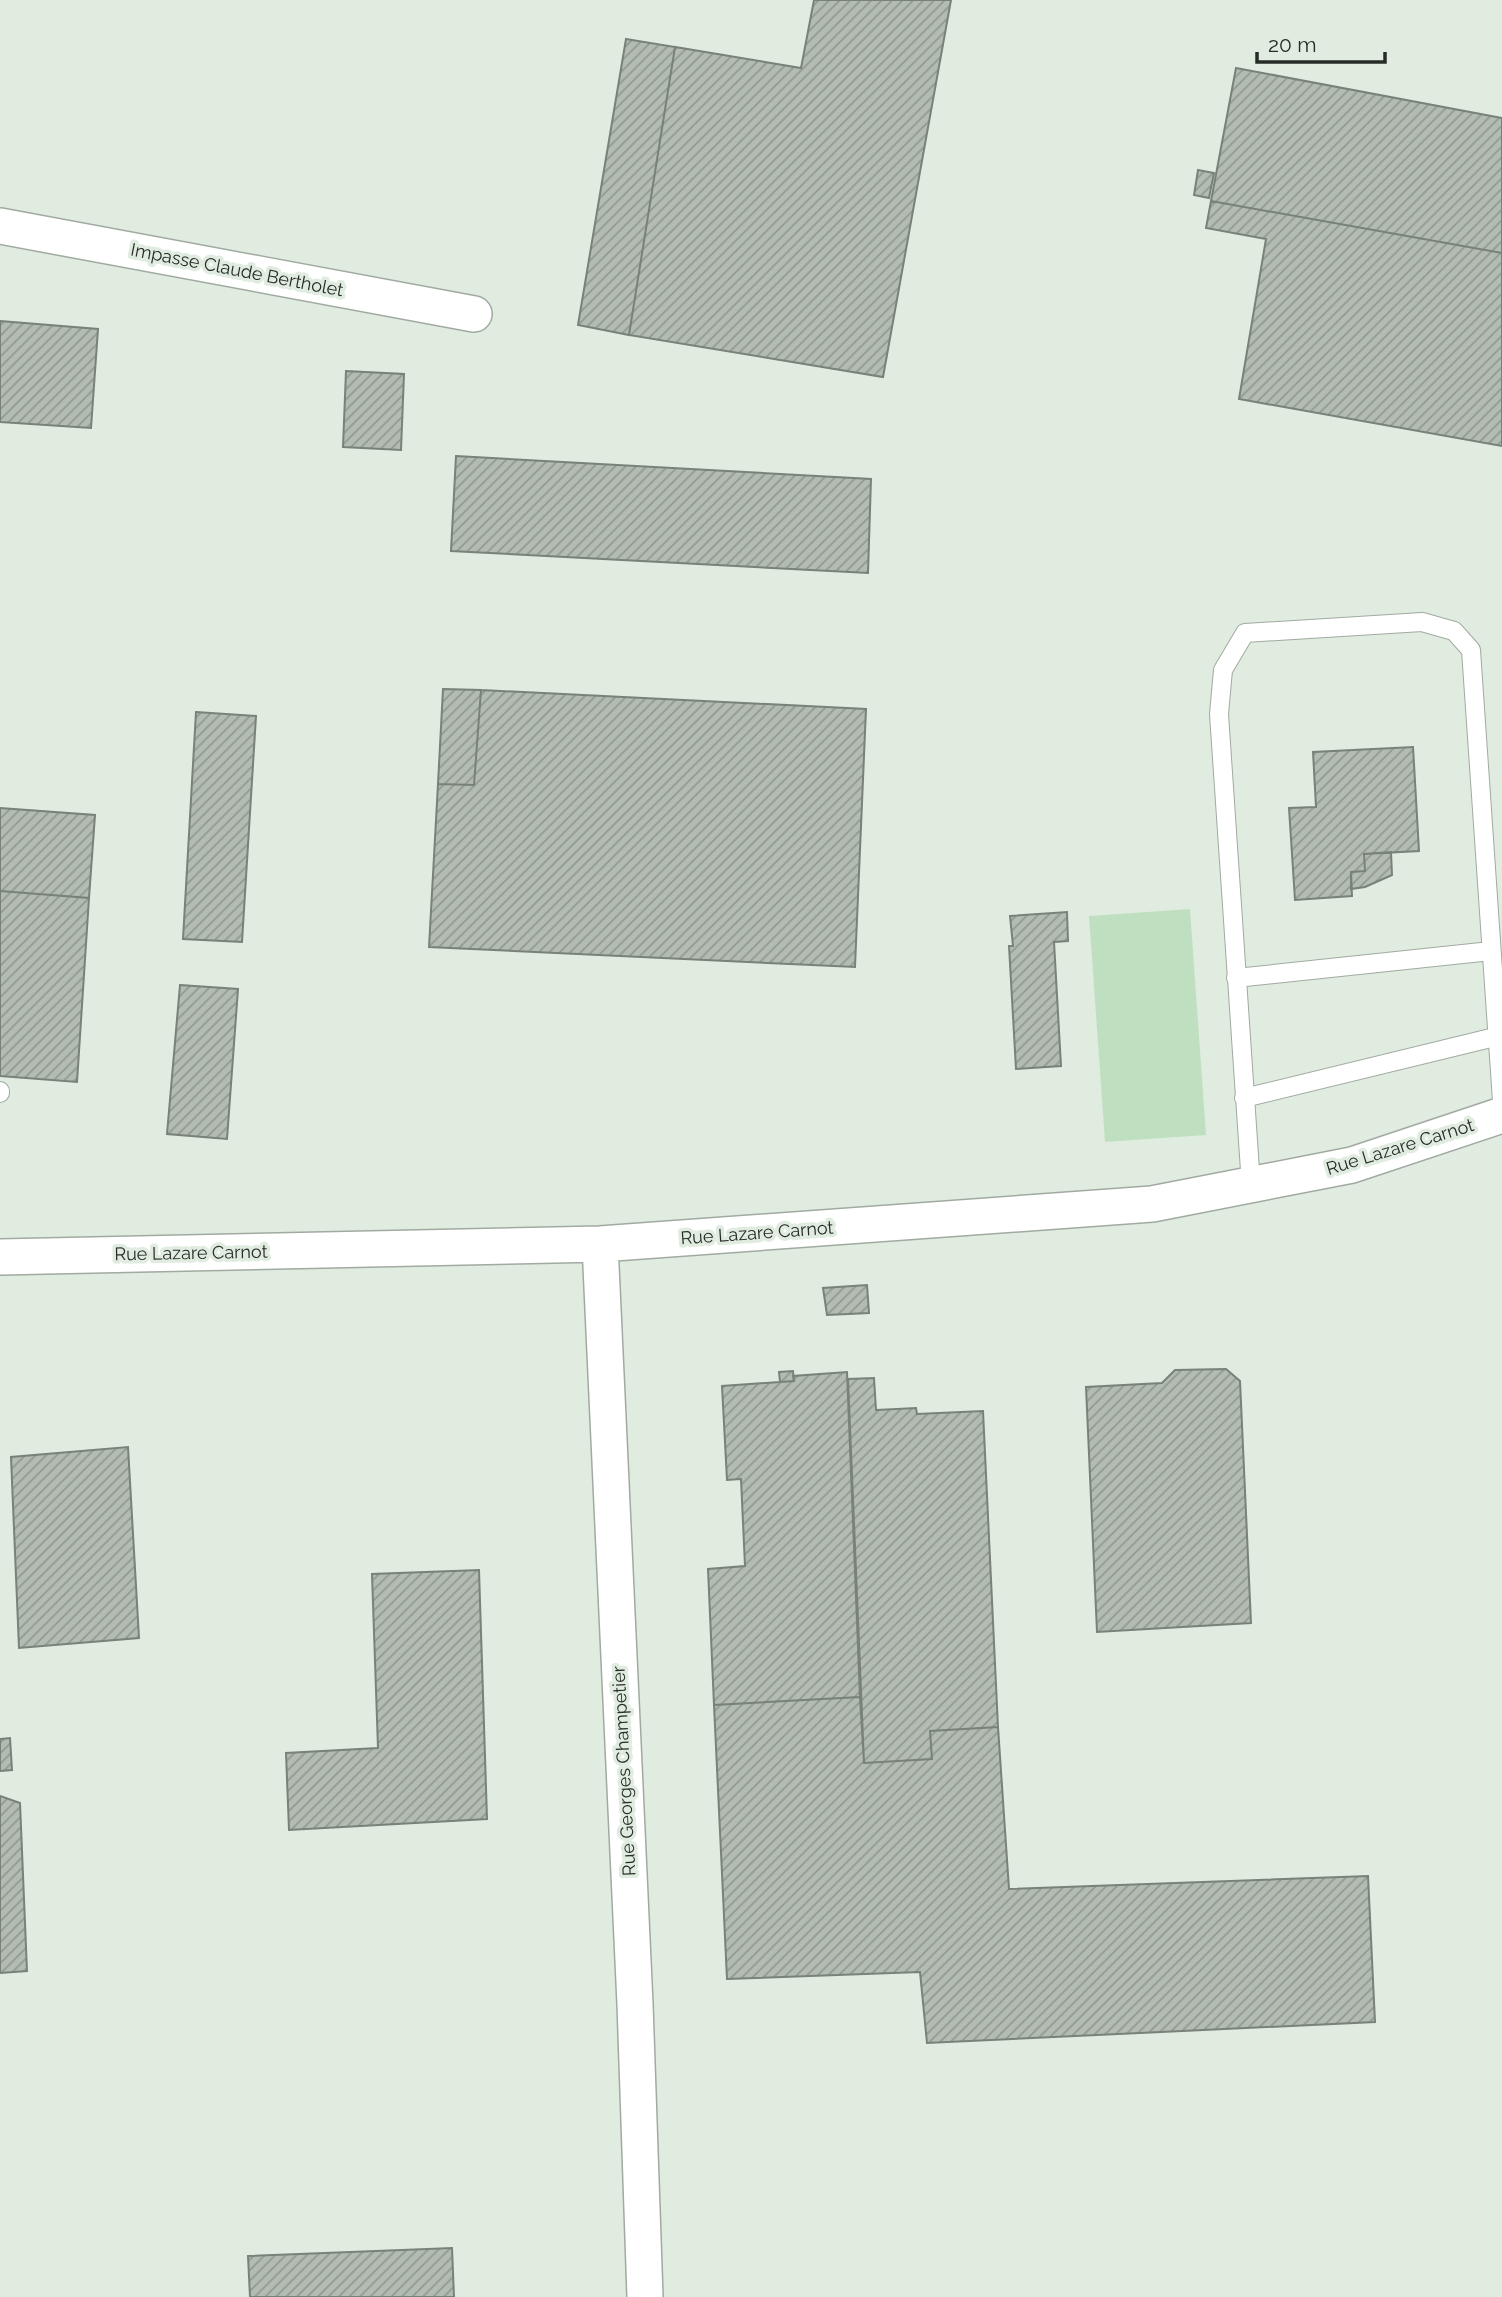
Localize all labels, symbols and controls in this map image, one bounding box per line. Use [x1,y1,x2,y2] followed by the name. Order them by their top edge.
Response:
[1257,21,1385,65] scale bar
[1268,32,1316,57] text: 20 m
[129,239,345,300] street label: Impasse Claude Bertholet
[1324,1114,1476,1179] street label: Rue Lazare Carnot
[680,1217,834,1248] street label: Rue Lazare Carnot
[114,1241,268,1264] street label: Rue Lazare Carnot
[607,1665,639,1877] street label: Rue Georges Champetier

